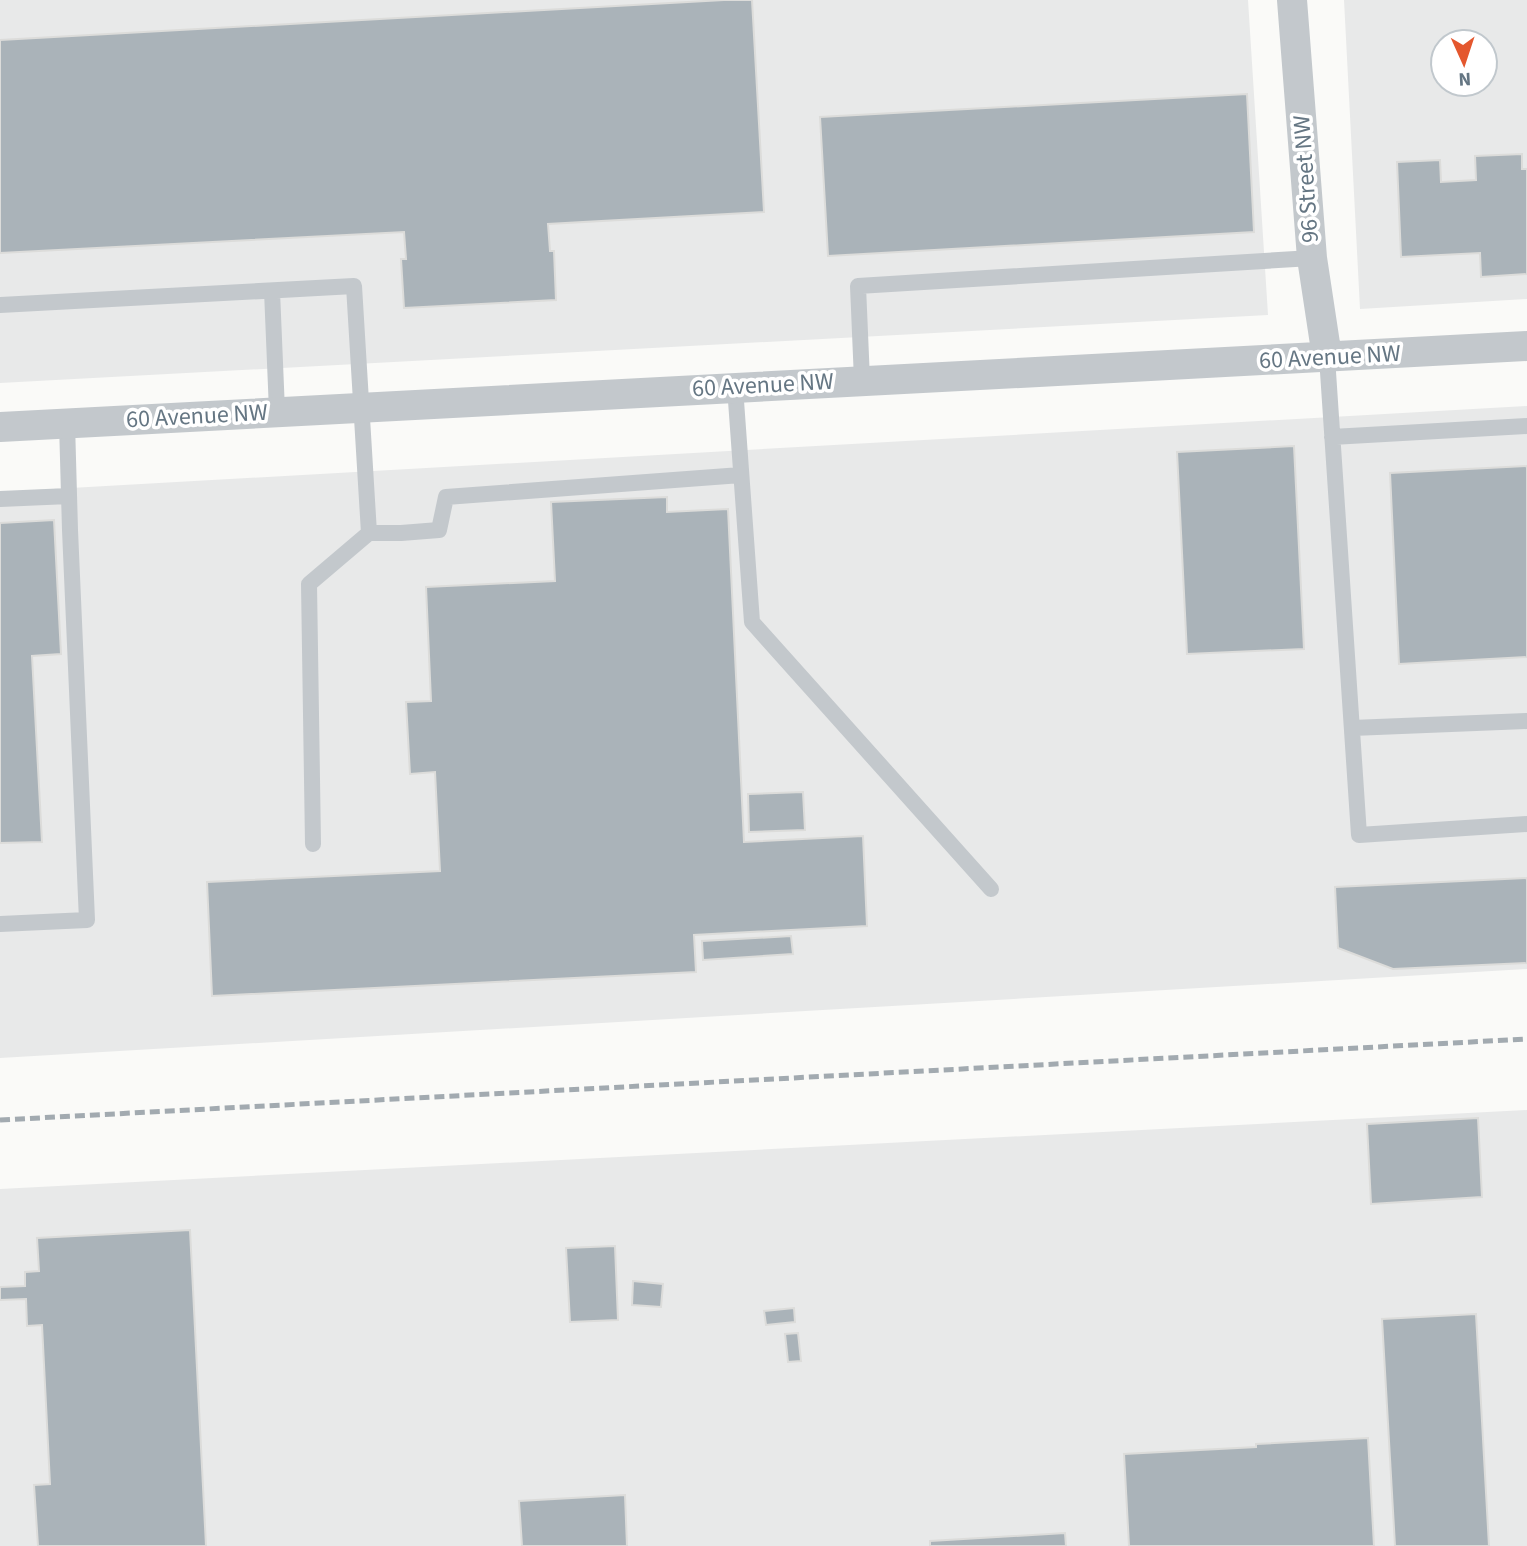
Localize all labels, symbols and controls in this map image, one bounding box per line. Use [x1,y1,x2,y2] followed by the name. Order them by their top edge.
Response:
[1429,28,1499,98] north arrow
[1458,65,1472,92] text: N
[1284,114,1328,244] street label: 96 Street NW
[1258,336,1402,378] street label: 60 Avenue NW
[691,364,835,406] street label: 60 Avenue NW
[125,395,269,437] street label: 60 Avenue NW

